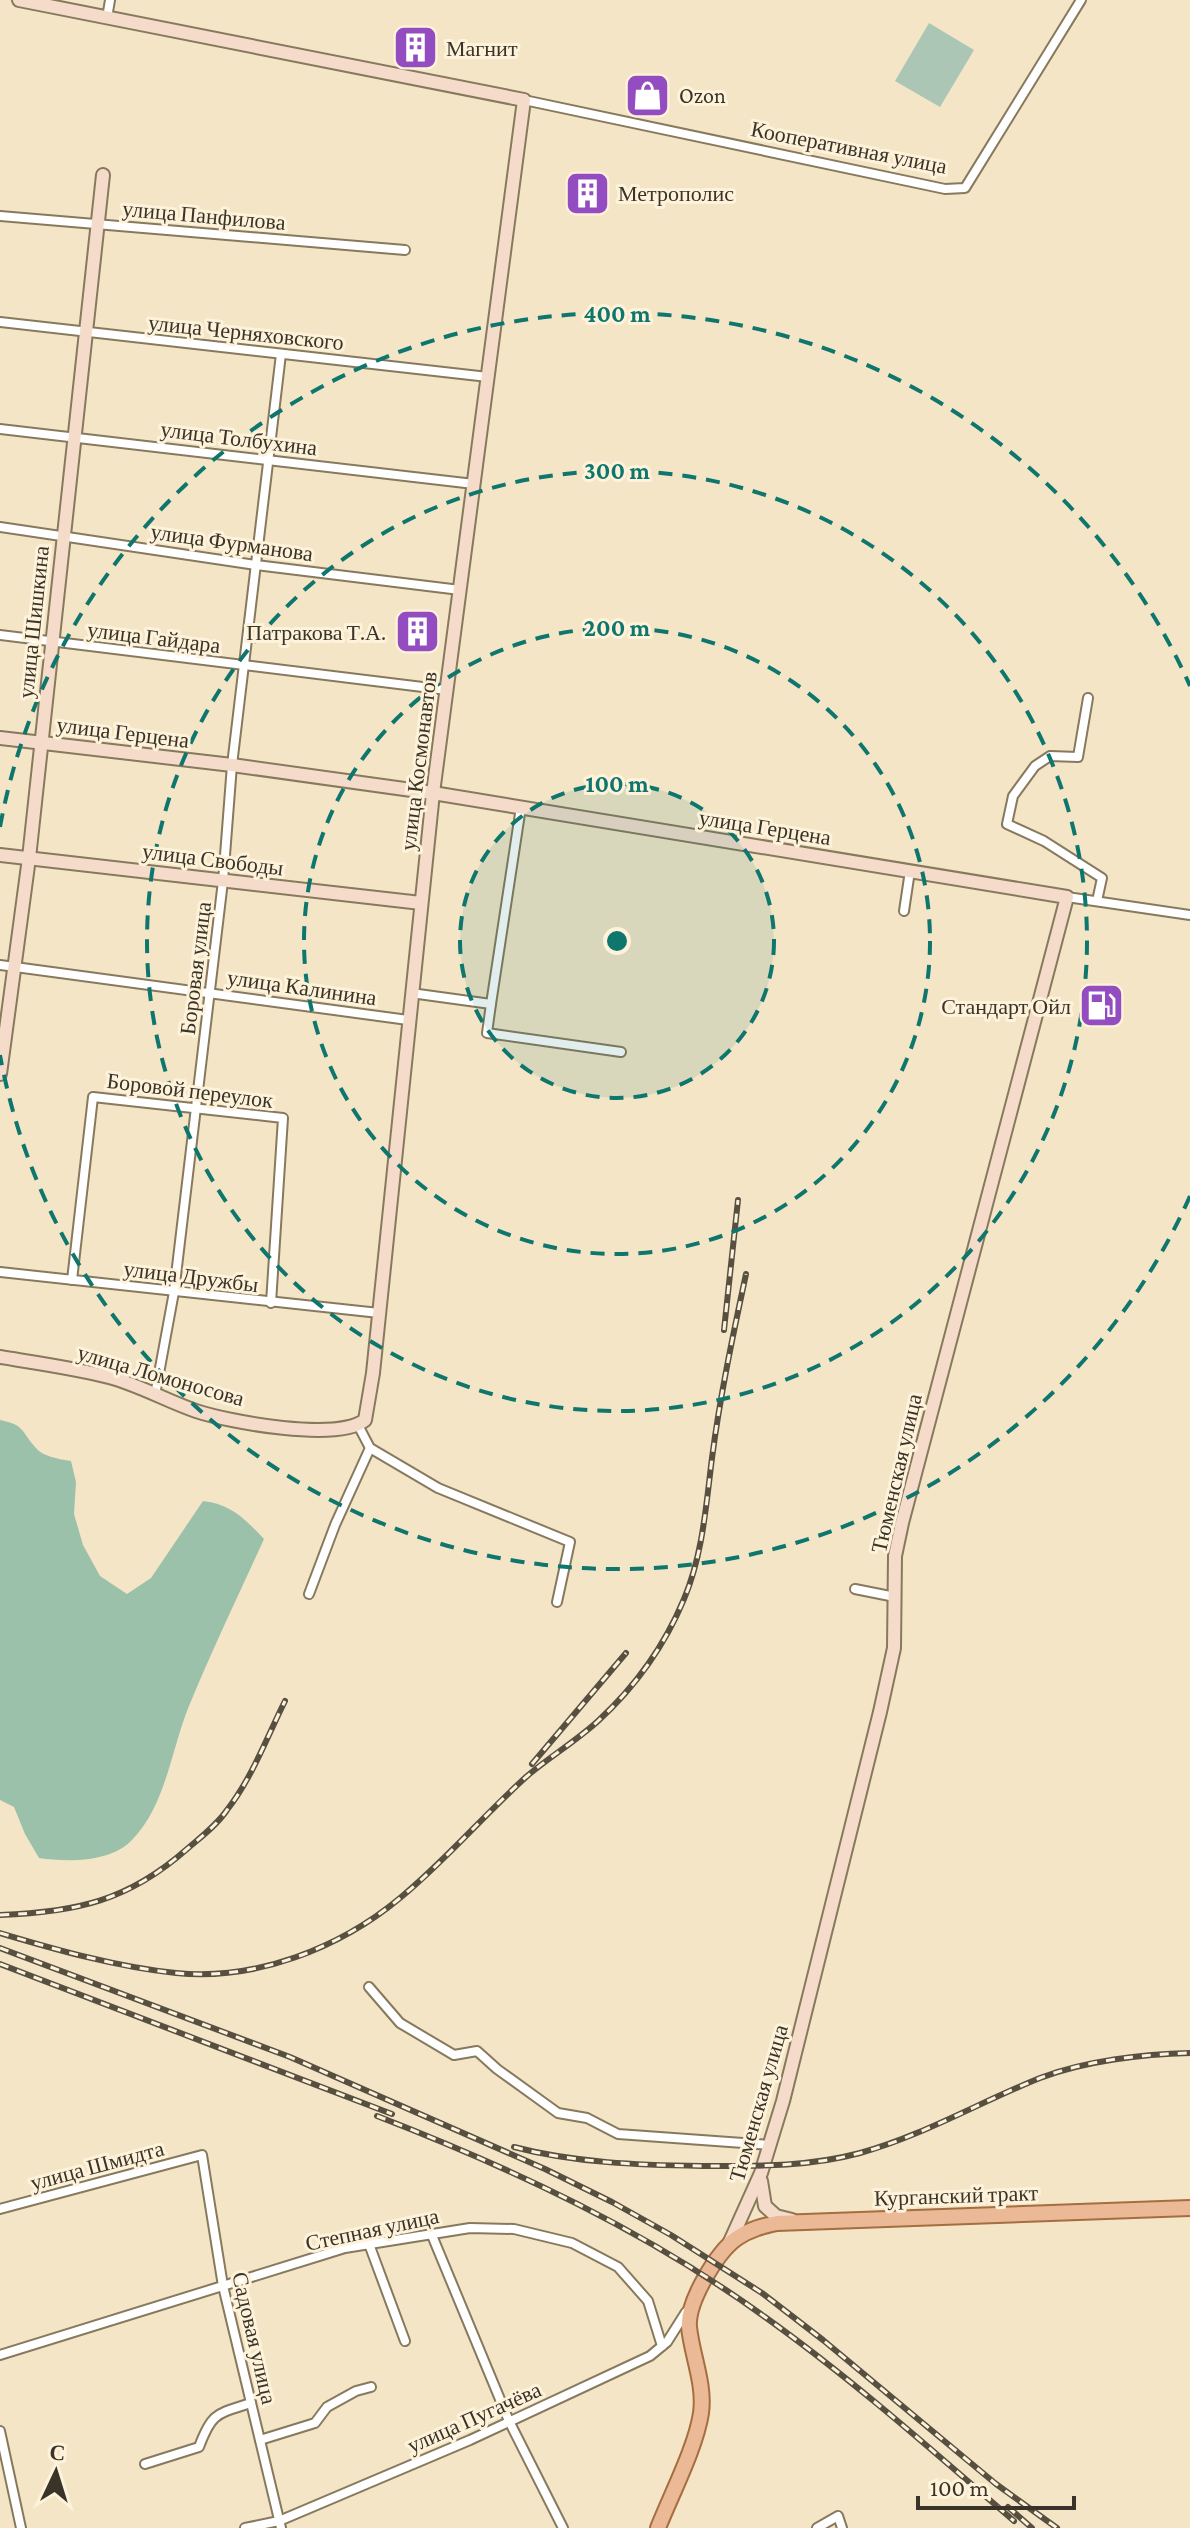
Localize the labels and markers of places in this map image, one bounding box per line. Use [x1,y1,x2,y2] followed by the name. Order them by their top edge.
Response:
[391,24,439,72] building icon: Магнит
[446,36,518,61] place label: Магнит
[624,71,672,119] shop icon: Ozon
[679,83,726,108] place label: Ozon
[563,169,611,217] building icon: Метрополис
[618,181,734,206] place label: Метрополис
[393,608,441,656] building icon: Патракова Т.А.
[246,620,386,645] place label: Патракова Т.А.
[603,927,631,955] centre of rings
[1078,982,1126,1030] fuel station icon: Стандарт Ойл
[941,994,1071,1019] place label: Стандарт Ойл

